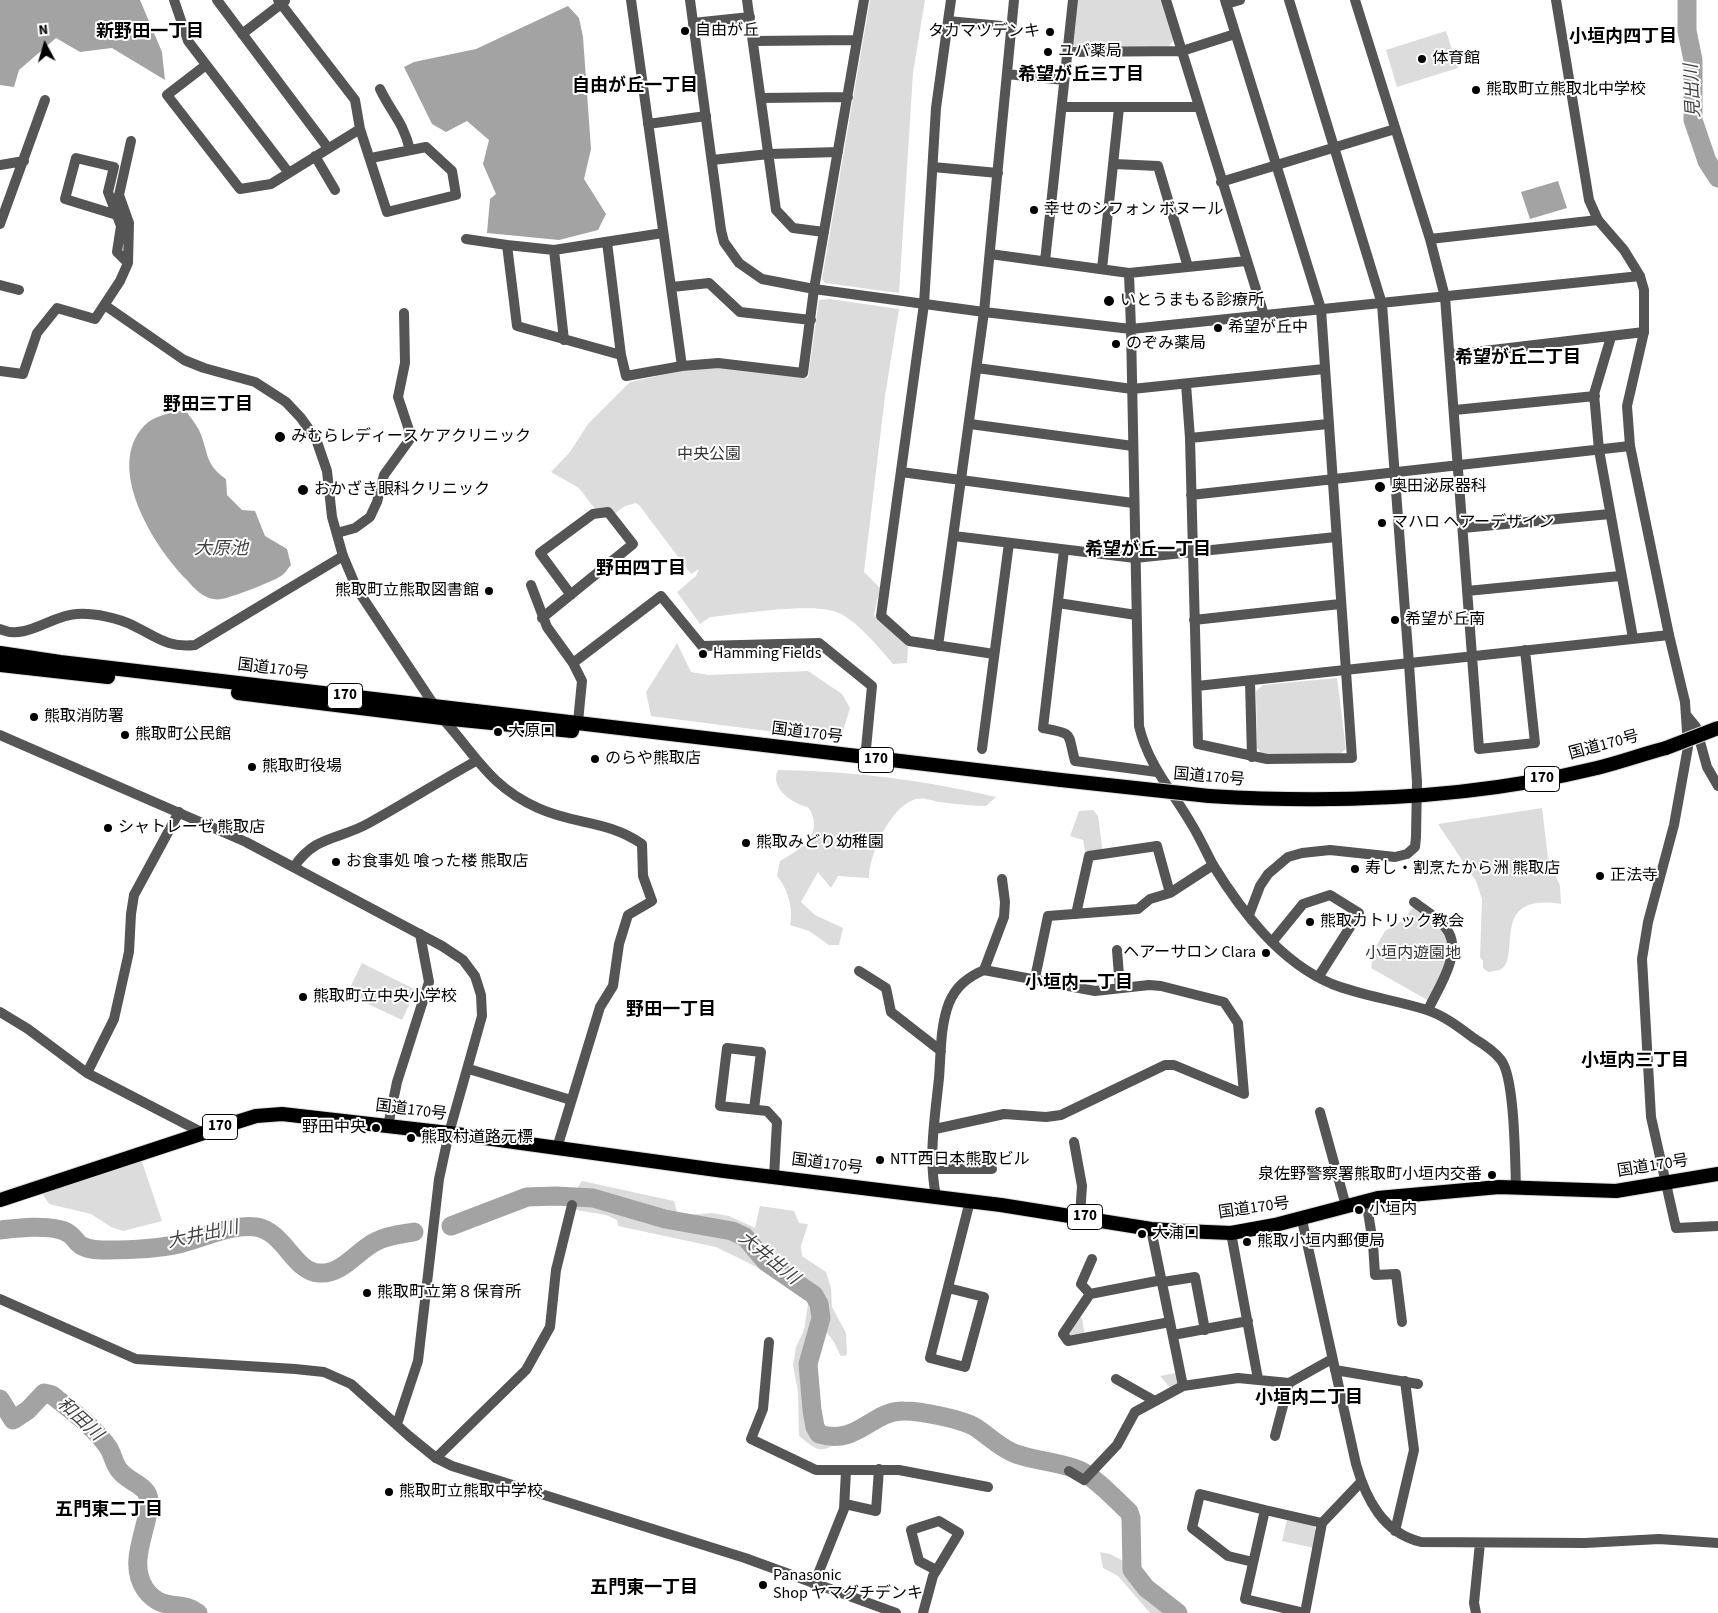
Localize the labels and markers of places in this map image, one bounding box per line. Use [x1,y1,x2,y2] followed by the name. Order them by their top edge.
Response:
[695,21,759,41] place label: 自由が丘
[928,22,1040,42] place label: タカマツデンキ
[679,25,691,37] marker: 自由が丘
[1044,26,1056,38] marker: タカマツデンキ
[1058,42,1122,62] place label: ユバ薬局
[1042,46,1054,58] marker: ユバ薬局
[1432,49,1480,69] place label: 体育館
[1416,53,1428,65] marker: 体育館
[1486,80,1646,100] place label: 熊取町立熊取北中学校
[1470,84,1482,96] marker: 熊取町立熊取北中学校
[1044,200,1223,220] place label: 幸せのシフォン ボヌール
[1028,204,1040,216] marker: 幸せのシフォン ボヌール
[1120,291,1264,311] place label: いとうまもる診療所
[1102,294,1116,308] marker: いとうまもる診療所
[1228,318,1308,338] place label: 希望が丘中
[1212,322,1224,334] marker: 希望が丘中
[1126,334,1206,354] place label: のぞみ薬局
[1110,338,1122,350] marker: のぞみ薬局
[291,427,531,447] place label: みむらレディースケアクリニック
[273,430,287,444] marker: みむらレディースケアクリニック
[1391,477,1487,497] place label: 奥田泌尿器科
[314,480,490,500] place label: おかざき眼科クリニック
[1373,480,1387,494] marker: 奥田泌尿器科
[296,483,310,497] marker: おかざき眼科クリニック
[1392,513,1554,533] place label: マハロ ヘアーデザイン
[1376,517,1388,529] marker: マハロ ヘアーデザイン
[335,581,479,601] place label: 熊取町立熊取図書館
[483,585,495,597] marker: 熊取町立熊取図書館
[1405,610,1485,630] place label: 希望が丘南
[1389,614,1401,626] marker: 希望が丘南
[713,644,821,664] place label: Hamming Fields
[697,648,709,660] marker: Hamming Fields
[44,707,124,727] place label: 熊取消防署
[28,711,40,723] marker: 熊取消防署
[508,722,556,742] place label: 大原口
[135,725,231,745] place label: 熊取町公民館
[492,726,504,738] marker: 大原口
[119,729,131,741] marker: 熊取町公民館
[605,749,701,769] place label: のらや熊取店
[589,753,601,765] marker: のらや熊取店
[262,757,342,777] place label: 熊取町役場
[246,761,258,773] marker: 熊取町役場
[118,818,265,838] place label: シャトレーゼ 熊取店
[102,822,114,834] marker: シャトレーゼ 熊取店
[756,833,884,853] place label: 熊取みどり幼稚園
[740,837,752,849] marker: 熊取みどり幼稚園
[346,852,528,872] place label: お食事処 喰った楼 熊取店
[330,856,342,868] marker: お食事処 喰った楼 熊取店
[1365,859,1560,879] place label: 寿し・割烹たから洲 熊取店
[1349,863,1361,875] marker: 寿し・割烹たから洲 熊取店
[1610,866,1658,886] place label: 正法寺
[1594,870,1606,882] marker: 正法寺
[1320,912,1464,932] place label: 熊取カトリック教会
[1304,916,1316,928] marker: 熊取カトリック教会
[1123,943,1256,963] place label: ヘアーサロン Clara
[1260,947,1272,959] marker: ヘアーサロン Clara
[313,987,457,1007] place label: 熊取町立中央小学校
[297,991,309,1003] marker: 熊取町立中央小学校
[302,1118,366,1138] place label: 野田中央
[370,1122,382,1134] marker: 野田中央
[421,1128,533,1148] place label: 熊取村道路元標
[405,1132,417,1144] marker: 熊取村道路元標
[890,1150,1030,1170] place label: NTT西日本熊取ビル
[874,1154,886,1166] marker: NTT西日本熊取ビル
[1258,1165,1482,1185] place label: 泉佐野警察署熊取町小垣内交番
[1486,1169,1498,1181] marker: 泉佐野警察署熊取町小垣内交番
[1369,1200,1417,1220] place label: 小垣内
[1353,1204,1365,1216] marker: 小垣内
[1152,1224,1200,1244] place label: 大浦口
[1136,1228,1148,1240] marker: 大浦口
[1257,1232,1385,1252] place label: 熊取小垣内郵便局
[1241,1236,1253,1248] marker: 熊取小垣内郵便局
[377,1283,521,1303] place label: 熊取町立第８保育所
[361,1287,373,1299] marker: 熊取町立第８保育所
[399,1482,543,1502] place label: 熊取町立熊取中学校
[383,1486,395,1498] marker: 熊取町立熊取中学校
[773,1566,923,1604] place label: Panasonic Shop ヤマグチデンキ
[757,1579,769,1591] marker: Panasonic Shop ヤマグチデンキ

